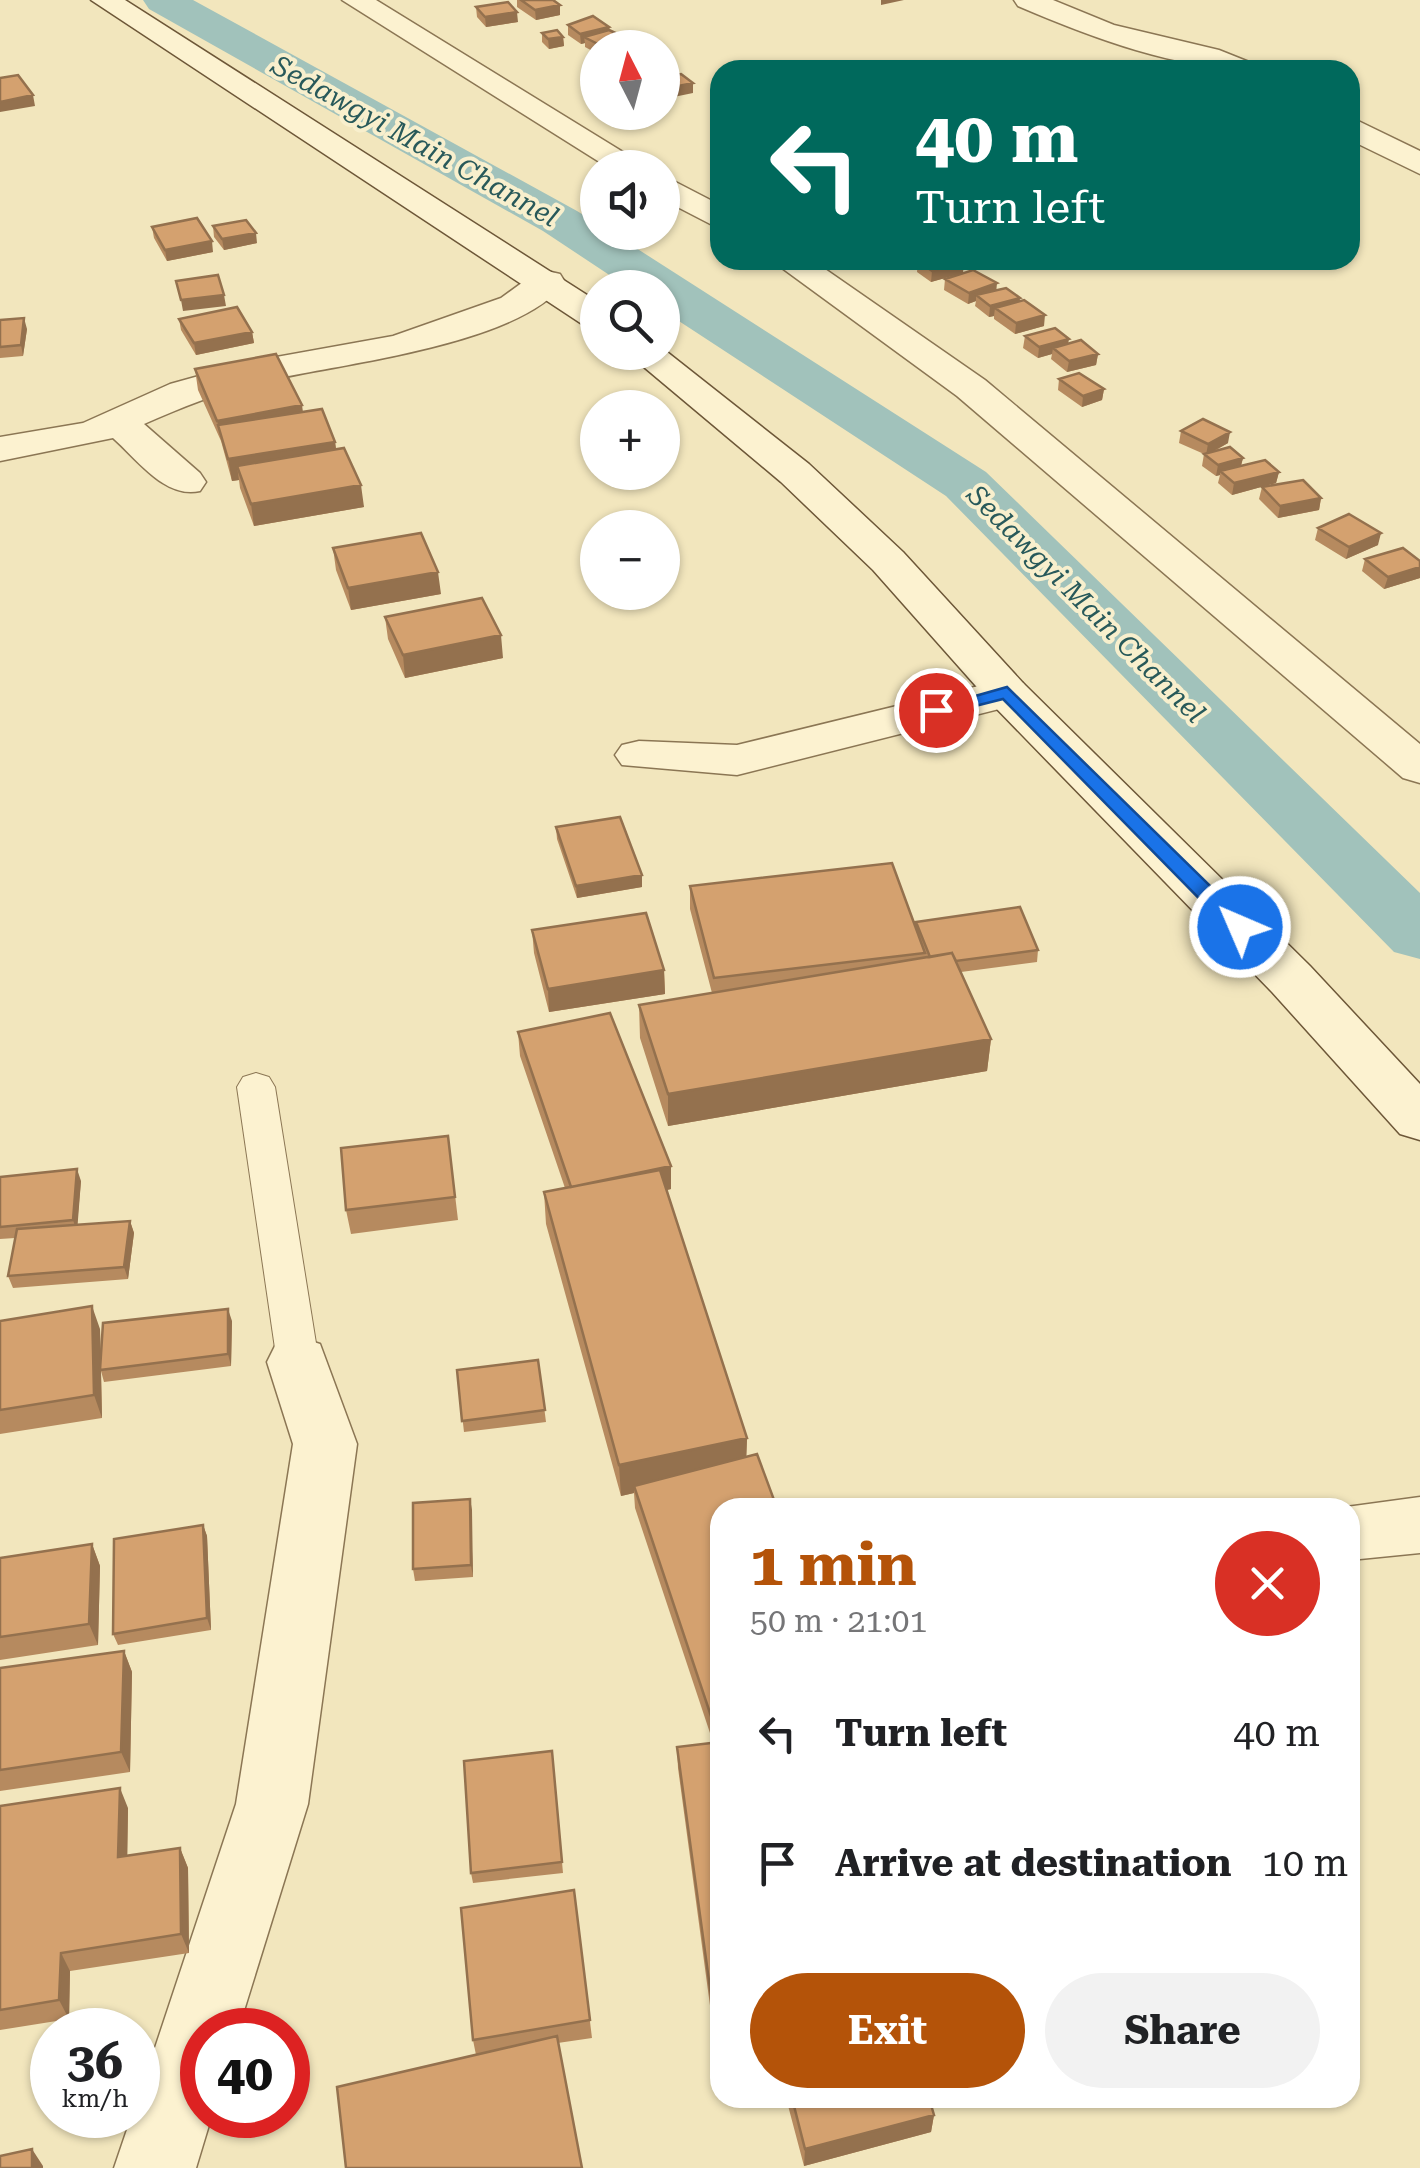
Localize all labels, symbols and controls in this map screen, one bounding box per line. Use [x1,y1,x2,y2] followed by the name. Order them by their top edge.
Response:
[580,30,680,130] north arrow
[580,30,680,610] map controls
[265,48,564,234] water label: Sedawgyi Main Channel
[915,97,1079,179] text: 40 m
[750,100,880,230] icon: left
[580,150,680,250] button: sound
[915,181,1105,234] text: Turn left
[580,270,680,370] button: search
[580,390,680,490] button: +
[960,478,1212,730] water label: Sedawgyi Main Channel
[580,510,680,610] button: −
[894,668,979,753] pin
[909,683,964,738] icon: arrive
[1188,875,1292,979] position arrow
[750,1529,917,1600] text: 1 min
[1215,1531,1320,1636] button: close
[750,1602,927,1640] text: 50 m · 21:01
[750,1706,805,1761] icon: left
[835,1711,1007,1755] text: Turn left
[1233,1711,1320,1755] text: 40 m
[750,1836,805,1891] icon: arrive
[835,1841,1231,1885] text: Arrive at destination
[1261,1841,1348,1885] text: 10 m
[750,1973,1025,2088] button: Exit
[1045,1973,1320,2088] button: Share
[180,2008,310,2138] speed limit sign: 40
[67,2032,123,2090] text: 36
[62,2084,128,2113] text: km/h

